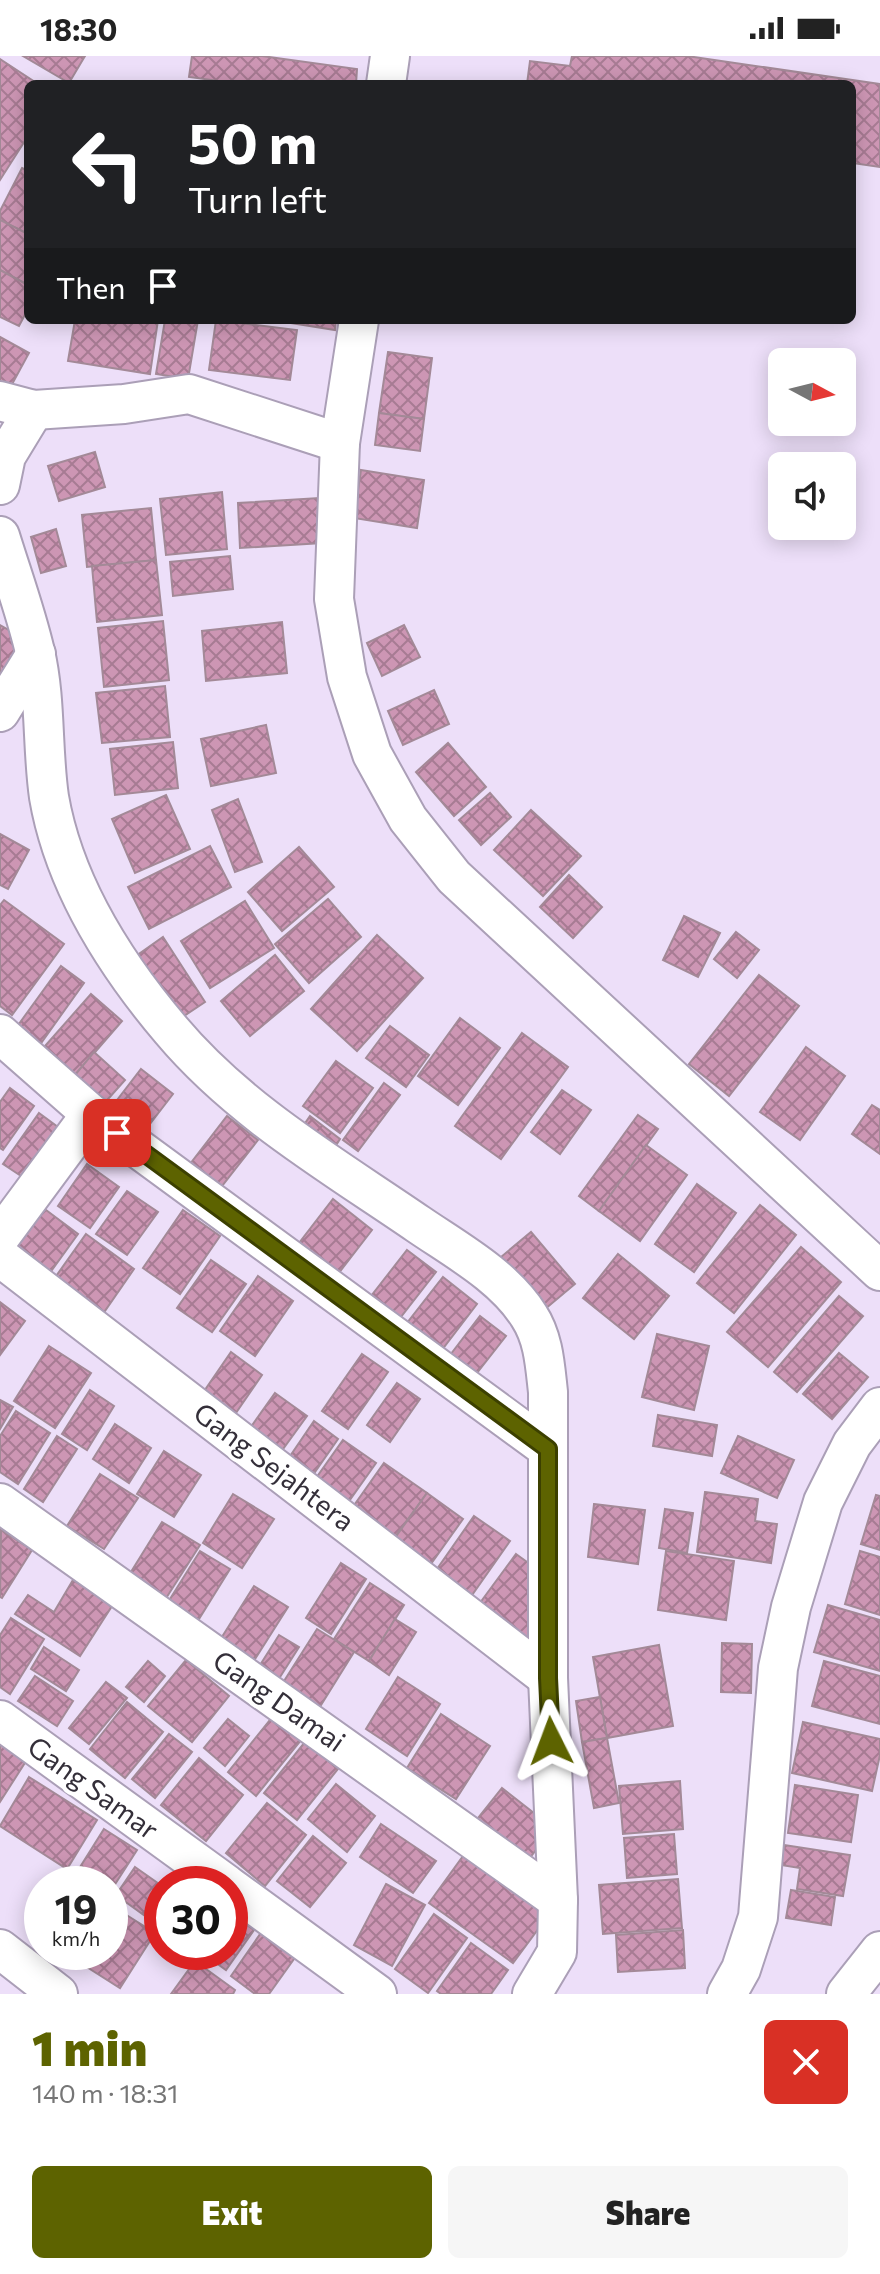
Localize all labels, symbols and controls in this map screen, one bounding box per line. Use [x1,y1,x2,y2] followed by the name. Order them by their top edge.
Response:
[40,10,117,47] text: 18:30
[188,107,317,176] text: 50 m
[56,112,160,216] icon: left
[188,176,327,220] text: Turn left
[141,264,185,308] icon: arrive
[56,268,125,305] text: Then
[768,348,856,436] north arrow
[768,348,856,540] map controls
[768,452,856,540] button: sound
[83,1099,151,1167] pin
[95,1111,139,1155] icon: arrive
[188,1395,362,1538] street label: Gang Sejahtera
[207,1642,352,1758] street label: Gang Damai
[509,1699,593,1783] position arrow
[22,1728,166,1846] street label: Gang Samar
[144,1866,248,1970] speed limit sign: 30
[55,1883,97,1932] text: 19
[52,1926,100,1950] text: km/h
[32,2017,147,2076] text: 1 min
[764,2020,848,2104] button: close
[32,2077,178,2108] text: 140 m · 18:31
[32,2166,432,2258] button: Exit
[448,2166,848,2258] button: Share

